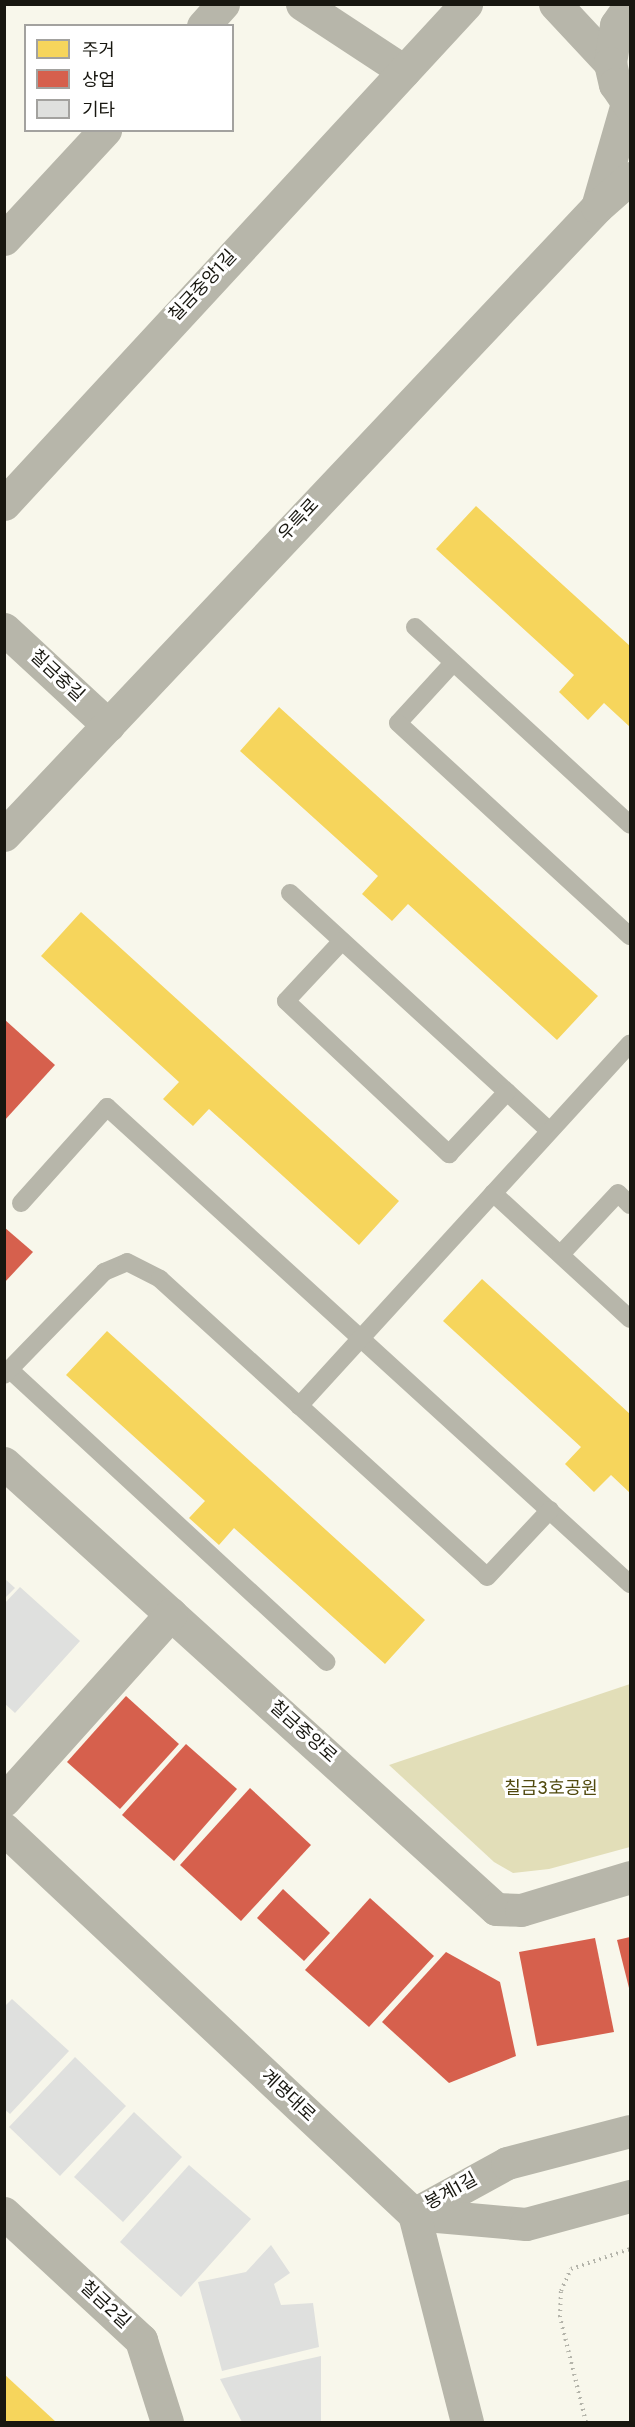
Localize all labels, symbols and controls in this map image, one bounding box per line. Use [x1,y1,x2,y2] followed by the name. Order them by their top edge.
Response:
[24,24,234,132] legend
[82,40,115,63] text: 주거
[82,70,115,93] text: 상업
[82,100,115,123] text: 기타
[166,247,242,327] street label: 칠금중앙1길
[275,495,325,547] street label: 우륵로
[24,647,88,707] street label: 칠금중길
[264,1697,340,1769] street label: 칠금중앙로
[504,1779,598,1801] park label: 칠금3호공원
[255,2067,319,2127] street label: 계명대로
[422,2170,482,2216] street label: 봉계1길
[74,2277,134,2335] street label: 칠금2길

